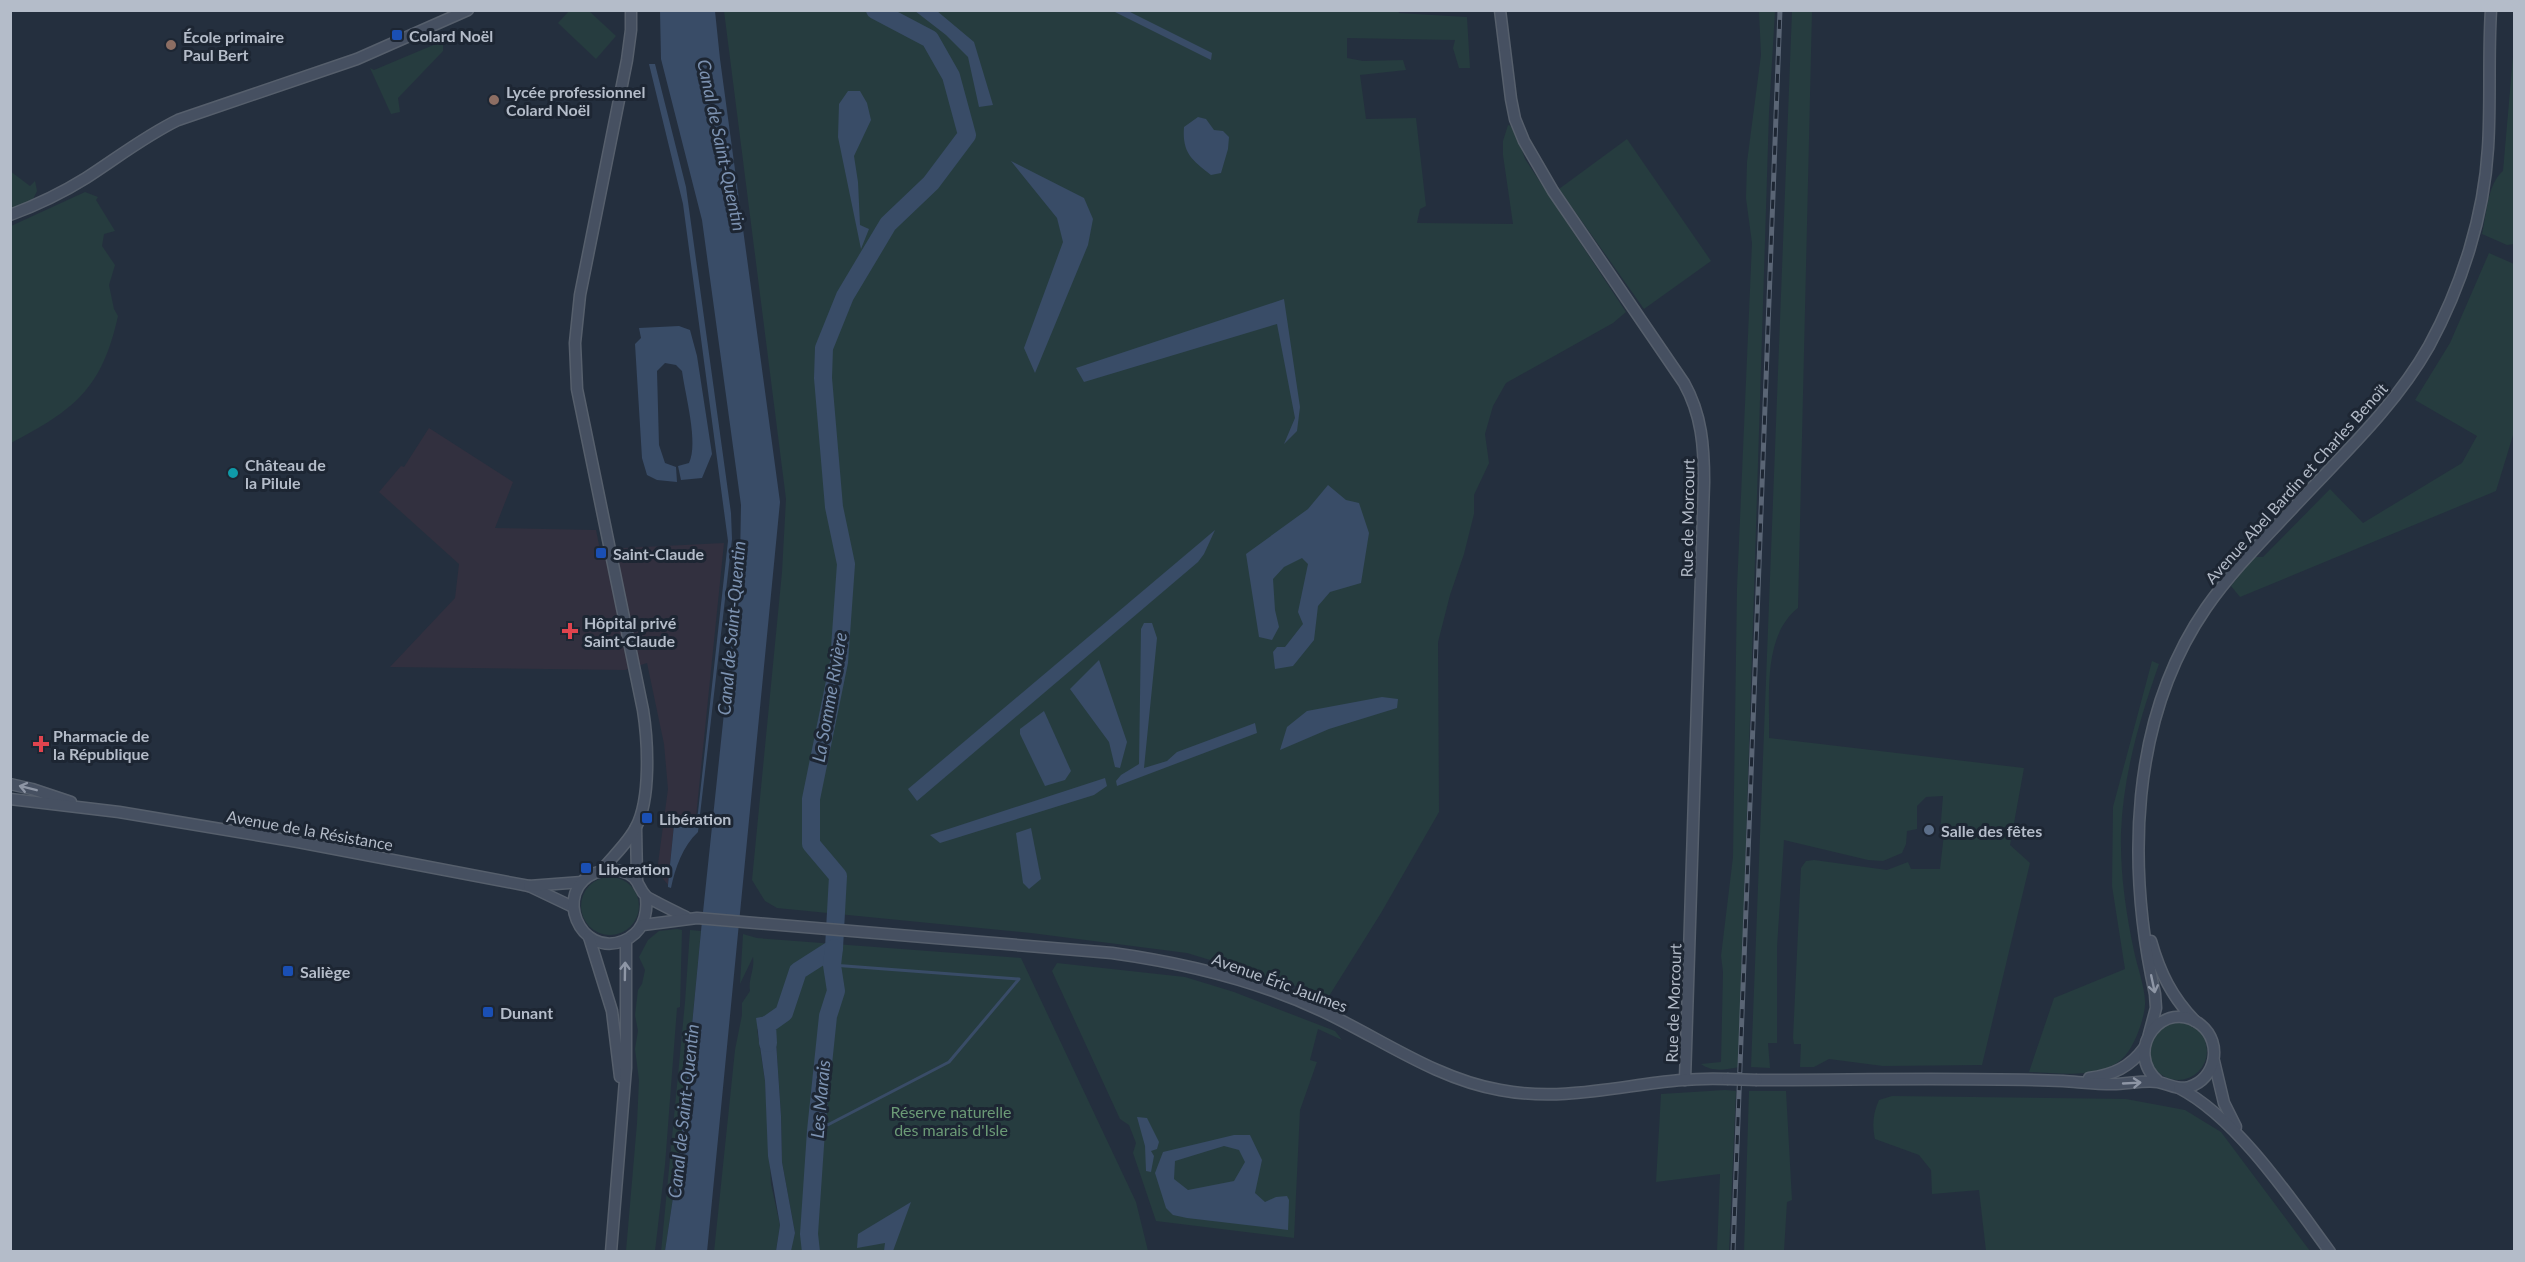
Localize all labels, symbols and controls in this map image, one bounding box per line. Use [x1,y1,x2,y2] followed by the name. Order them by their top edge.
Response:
[409,26,493,45] place label: Colard Noël
[183,27,284,64] place label: École primaire Paul Bert
[390,28,404,42] marker: Colard Noël
[164,38,178,52] marker: École primaire Paul Bert
[693,57,751,233] water label: Canal de Saint-Quentin
[506,82,645,119] place label: Lycée professionnel Colard Noël
[487,93,501,107] marker: Lycée professionnel Colard Noël
[2201,379,2391,587] street label: Avenue Abel Bardin et Charles Benoït
[245,455,326,492] place label: Château de la Pilule
[1676,458,1698,578] street label: Rue de Morcourt
[226,466,240,480] marker: Château de la Pilule
[712,540,750,716] water label: Canal de Saint-Quentin
[613,544,704,563] place label: Saint-Claude
[594,546,608,560] marker: Saint-Claude
[584,613,677,650] place label: Hôpital privé Saint-Claude
[561,622,579,640] marker: Hôpital privé Saint-Claude
[807,630,851,764] water label: La Somme Rivière
[53,726,150,763] place label: Pharmacie de la République
[34,737,48,751] marker: Pharmacie de la République
[19,782,38,794] one-way arrow
[225,806,395,854] street label: Avenue de la Résistance
[659,809,731,828] place label: Libération
[640,811,654,825] marker: Libération
[1941,821,2042,840] place label: Salle des fêtes
[1922,823,1936,837] marker: Salle des fêtes
[598,859,670,878] place label: Liberation
[579,861,593,875] marker: Liberation
[1661,943,1685,1063] street label: Rue de Morcourt
[1210,949,1350,1015] street label: Avenue Éric Jaulmes
[300,962,351,981] place label: Saliège
[619,962,631,982] one-way arrow
[281,964,295,978] marker: Saliège
[2148,974,2159,993] one-way arrow
[500,1003,553,1022] place label: Dunant
[481,1005,495,1019] marker: Dunant
[663,1023,703,1199] water label: Canal de Saint-Quentin
[806,1059,834,1139] water label: Les Marais
[2122,1078,2142,1089] one-way arrow
[890,1102,1012,1139] park label: Réserve naturelle des marais d'Isle

